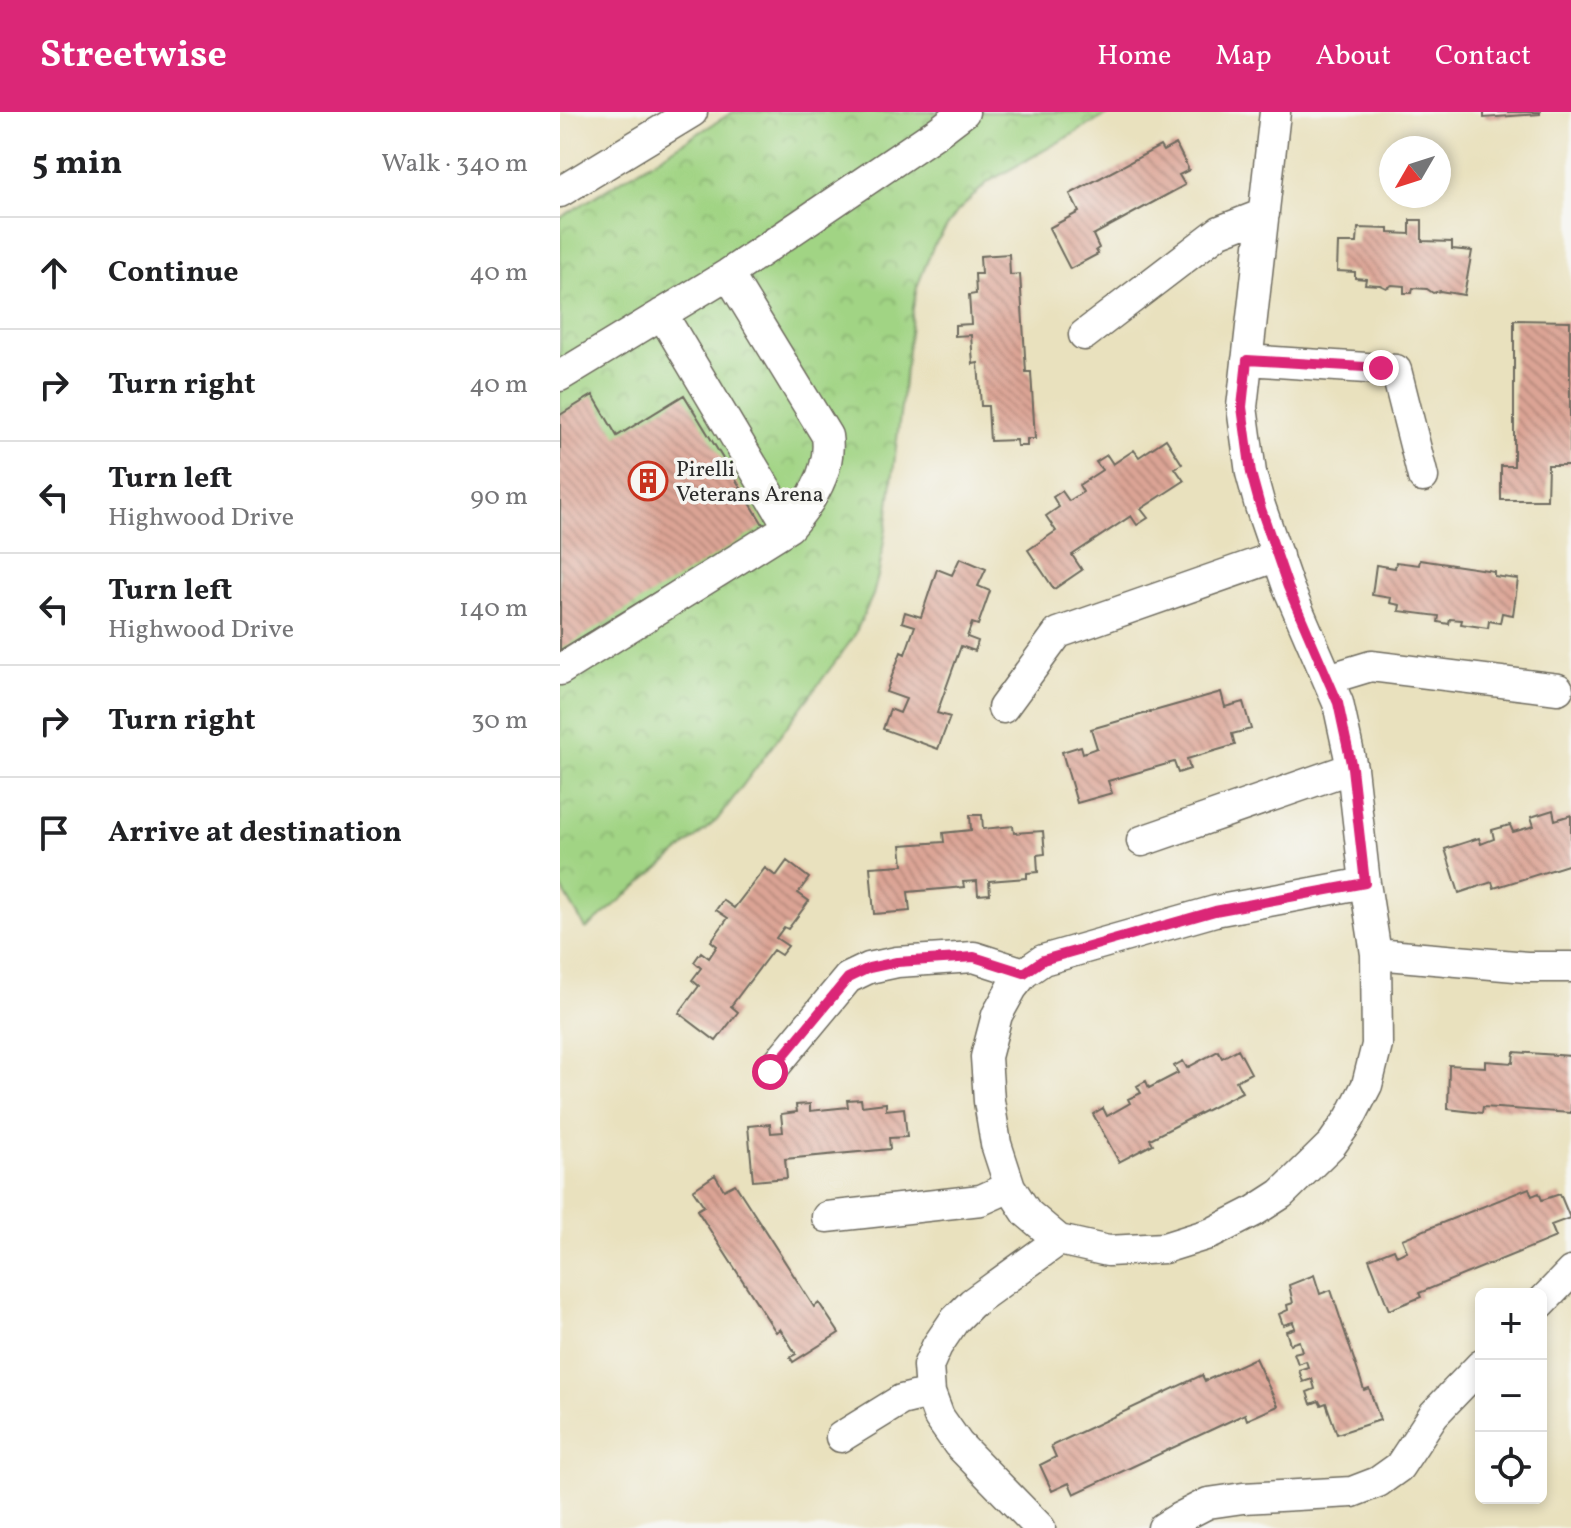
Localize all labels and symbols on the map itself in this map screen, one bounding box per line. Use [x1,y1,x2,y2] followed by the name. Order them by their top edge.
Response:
[1379,136,1451,208] north arrow
[1363,350,1399,386] route end
[676,455,824,511] place label: Pirelli Veterans Arena
[627,460,669,502] building icon: Pirelli Veterans Arena
[752,1054,788,1090] route start

